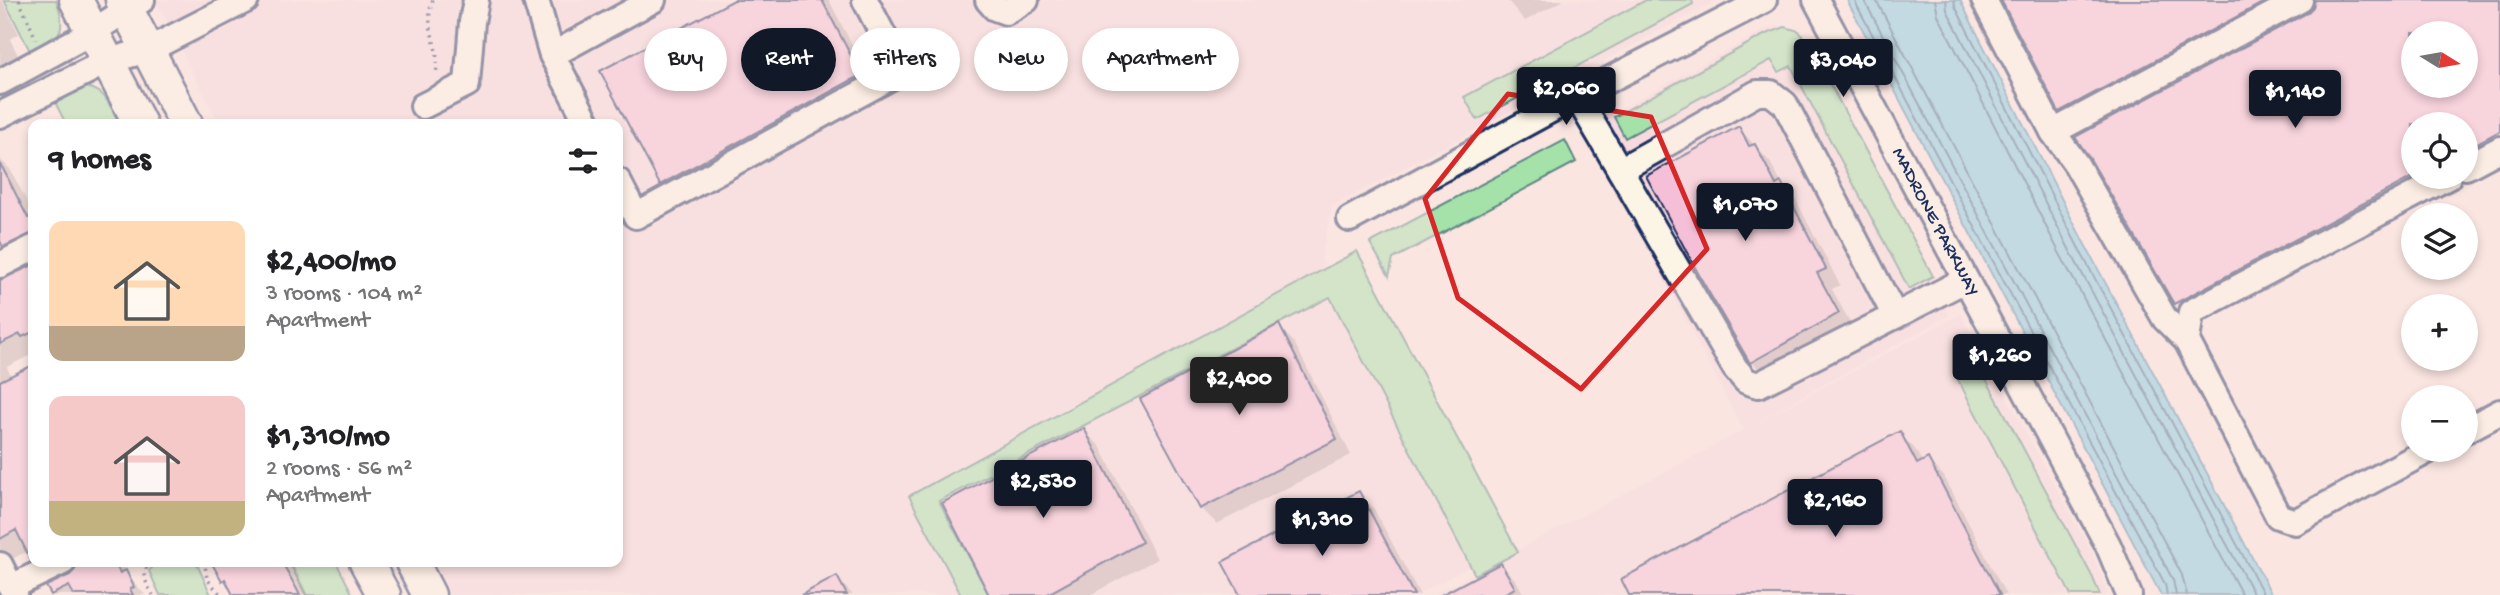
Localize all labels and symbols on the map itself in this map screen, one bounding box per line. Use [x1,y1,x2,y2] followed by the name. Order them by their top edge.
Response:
[2401,21,2478,98] north arrow
[1786,40,1900,99] pin: $3,040
[1509,68,1623,127] pin: $2,060
[2238,71,2352,130] pin: $1,140
[1886,144,1984,301] street label: MADRONE PARKWAY
[1688,184,1802,243] pin: $1,070
[1943,334,2057,394] pin: $1,260
[1182,358,1296,417] pin: $2,400
[986,461,1100,520] pin: $2,530
[1778,480,1892,539] pin: $2,160
[1265,498,1379,558] pin: $1,310

